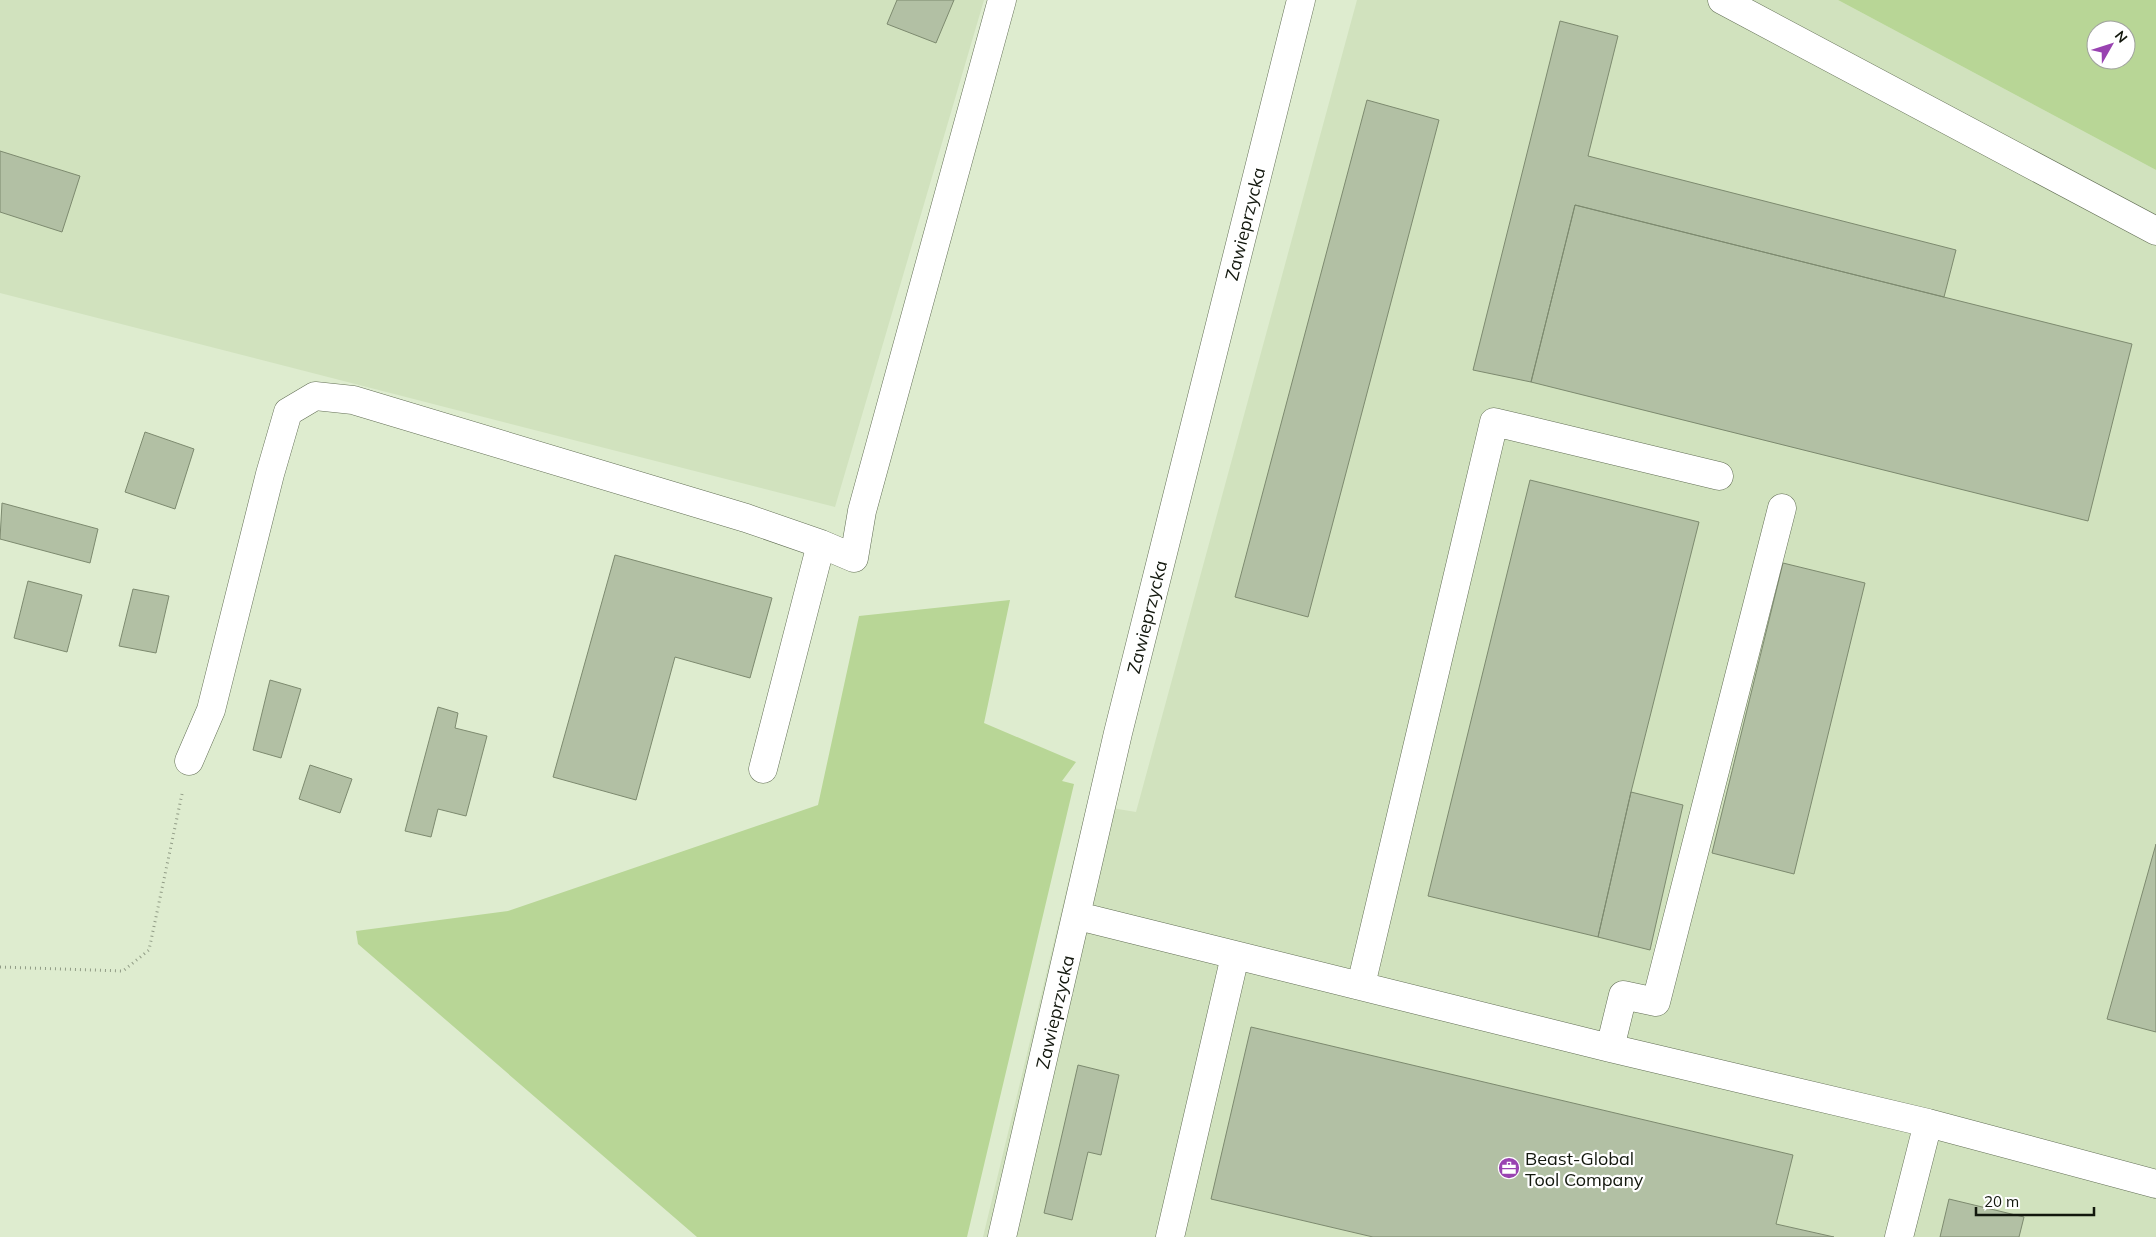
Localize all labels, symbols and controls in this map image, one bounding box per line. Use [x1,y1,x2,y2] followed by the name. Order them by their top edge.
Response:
[2086,20,2136,70] north arrow
[2111,27,2131,47] text: N
[1220,165,1270,283] street label: Zawieprzycka
[1122,558,1172,676] street label: Zawieprzycka
[1031,953,1079,1071] street label: Zawieprzycka
[1525,1147,1644,1191] place label: Beast-Global Tool Company
[1497,1156,1521,1180] office icon: Beast-Global Tool Company
[1976,1184,2094,1216] scale bar
[1984,1192,2019,1211] text: 20 m

